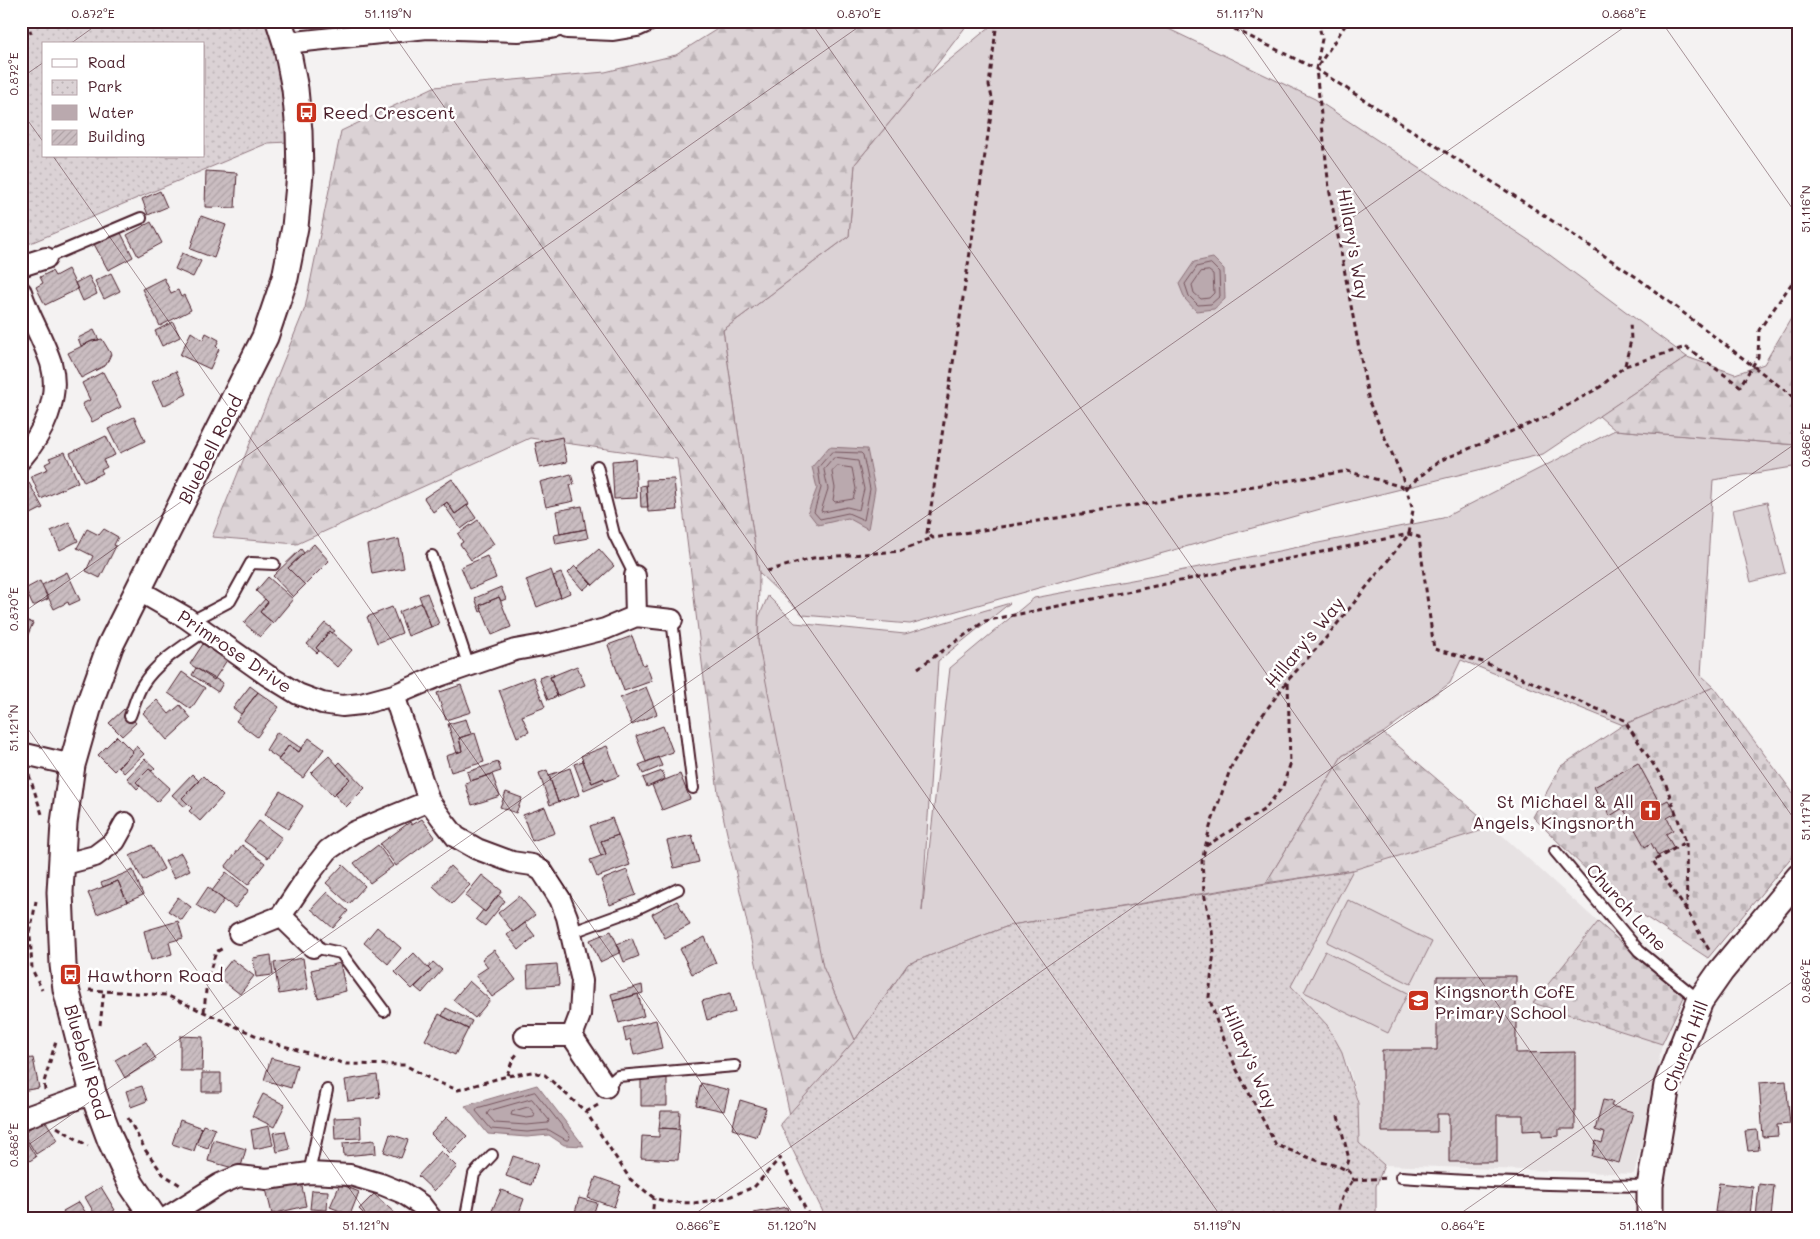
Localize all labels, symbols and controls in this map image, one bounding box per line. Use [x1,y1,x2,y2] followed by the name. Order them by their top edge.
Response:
[71,5,115,21] text: 0.872°E
[364,5,412,21] text: 51.119°N
[837,5,881,21] text: 0.870°E
[1217,5,1263,21] text: 51.117°N
[1602,5,1646,21] text: 0.868°E
[42,42,205,158] legend
[5,52,21,96] text: 0.872°E
[88,52,125,72] text: Road
[88,76,122,96] text: Park
[295,100,319,124] bus stop icon: Reed Crescent
[323,100,455,124] place label: Reed Crescent
[88,102,134,122] text: Water
[88,126,145,146] text: Building
[1797,185,1813,233] text: 51.116°N
[1332,187,1376,301] street label: Hillary's Way
[172,391,248,507] street label: Bluebell Road
[1797,423,1813,467] text: 0.866°E
[5,587,21,631] text: 0.870°E
[1259,591,1349,693] street label: Hillary's Way
[173,604,297,698] street label: Primrose Drive
[5,705,21,751] text: 51.121°N
[1472,789,1634,834] place label: St Michael & All Angels, Kingsnorth
[1797,794,1813,840] text: 51.117°N
[1638,799,1662,823] church icon: St Michael & All Angels, Kingsnorth
[1581,858,1673,956] street label: Church Lane
[1797,959,1813,1003] text: 0.864°E
[59,963,83,987] bus stop icon: Hawthorn Road
[87,963,223,987] place label: Hawthorn Road
[1435,979,1575,1024] place label: Kingsnorth CofE Primary School
[1407,989,1431,1013] school or university icon: Kingsnorth CofE Primary School
[1657,997,1713,1095] street label: Church Hill
[1216,1000,1284,1112] street label: Hillary's Way
[59,1002,115,1122] street label: Bluebell Road
[5,1123,21,1167] text: 0.868°E
[343,1217,389,1233] text: 51.121°N
[676,1217,720,1233] text: 0.866°E
[768,1217,816,1233] text: 51.120°N
[1193,1217,1241,1233] text: 51.119°N
[1441,1217,1485,1233] text: 0.864°E
[1619,1217,1667,1233] text: 51.118°N

